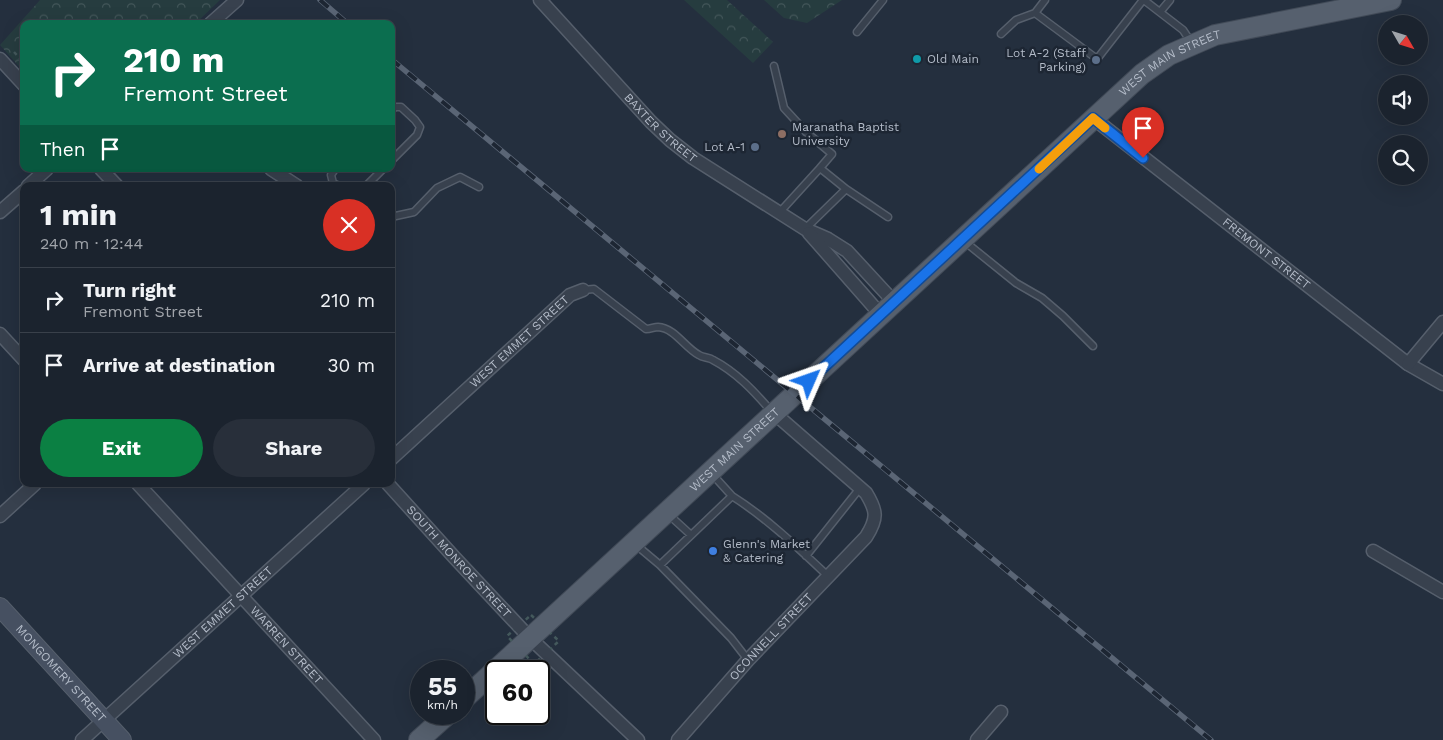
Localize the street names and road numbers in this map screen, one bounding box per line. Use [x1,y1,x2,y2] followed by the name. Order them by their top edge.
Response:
[1116,27,1222,99] street label: WEST MAIN STREET
[621,90,700,165] street label: BAXTER STREET
[1220,215,1313,292] street label: FREMONT STREET
[467,293,572,390] street label: WEST EMMET STREET
[687,405,782,494] street label: WEST MAIN STREET
[404,503,514,620] street label: SOUTH MONROE STREET
[170,564,275,661] street label: WEST EMMET STREET
[726,590,815,683] street label: OCONNELL STREET
[247,603,326,687] street label: WARREN STREET
[13,622,109,725] street label: MONGOMERY STREET

